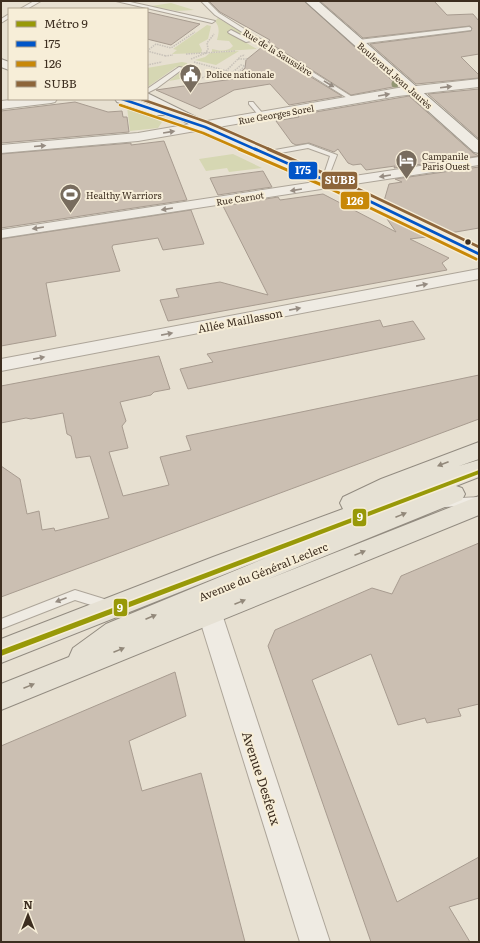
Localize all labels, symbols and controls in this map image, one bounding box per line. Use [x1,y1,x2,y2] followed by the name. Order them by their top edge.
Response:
[8,8,148,100] legend
[44,14,88,32] text: Métro 9
[240,25,316,79] street label: Rue de la Saussière
[44,34,60,52] text: 175
[354,38,436,112] street label: Boulevard Jean Jaurès
[44,54,62,72] text: 126
[178,61,204,94] public building icon: Police nationale
[206,67,275,81] place label: Police nationale
[44,74,77,92] text: SUBB
[323,80,335,87] one-way arrow
[440,84,452,91] one-way arrow
[377,92,390,98] one-way arrow
[237,100,315,128] street label: Rue Georges Sorel
[163,129,175,135] one-way arrow
[34,142,46,149] one-way arrow
[394,148,420,181] hotel icon: Campanile Paris Ouest
[422,149,470,173] place label: Campanile Paris Ouest
[288,161,318,180] line badge: 175
[295,161,311,177] text: 175
[321,171,358,190] line badge: SUBB
[325,171,356,187] text: SUBB
[379,173,391,179] one-way arrow
[57,182,83,215] sports icon: Healthy Warriors
[215,187,265,209] street label: Rue Carnot
[290,187,302,193] one-way arrow
[86,188,161,202] place label: Healthy Warriors
[340,191,370,210] line badge: 126
[347,192,364,208] text: 126
[161,206,173,212] one-way arrow
[32,225,45,231] one-way arrow
[463,237,473,247] unlabelled marker
[416,282,429,288] one-way arrow
[196,304,284,336] street label: Allée Maillasson
[289,306,301,312] one-way arrow
[161,330,173,336] one-way arrow
[33,354,45,360] one-way arrow
[436,461,448,467] one-way arrow
[352,508,367,527] line badge: 9
[357,508,363,524] text: 9
[396,511,408,517] one-way arrow
[196,538,331,604] street label: Avenue du Général Leclerc
[355,549,367,555] one-way arrow
[56,597,67,603] one-way arrow
[113,598,128,617] line badge: 9
[234,598,246,604] one-way arrow
[117,599,123,615] text: 9
[146,614,157,620] one-way arrow
[114,647,126,653] one-way arrow
[24,683,36,689] one-way arrow
[238,729,286,828] street label: Avenue Desfeux
[8,895,48,935] north arrow
[23,896,33,912] text: N

